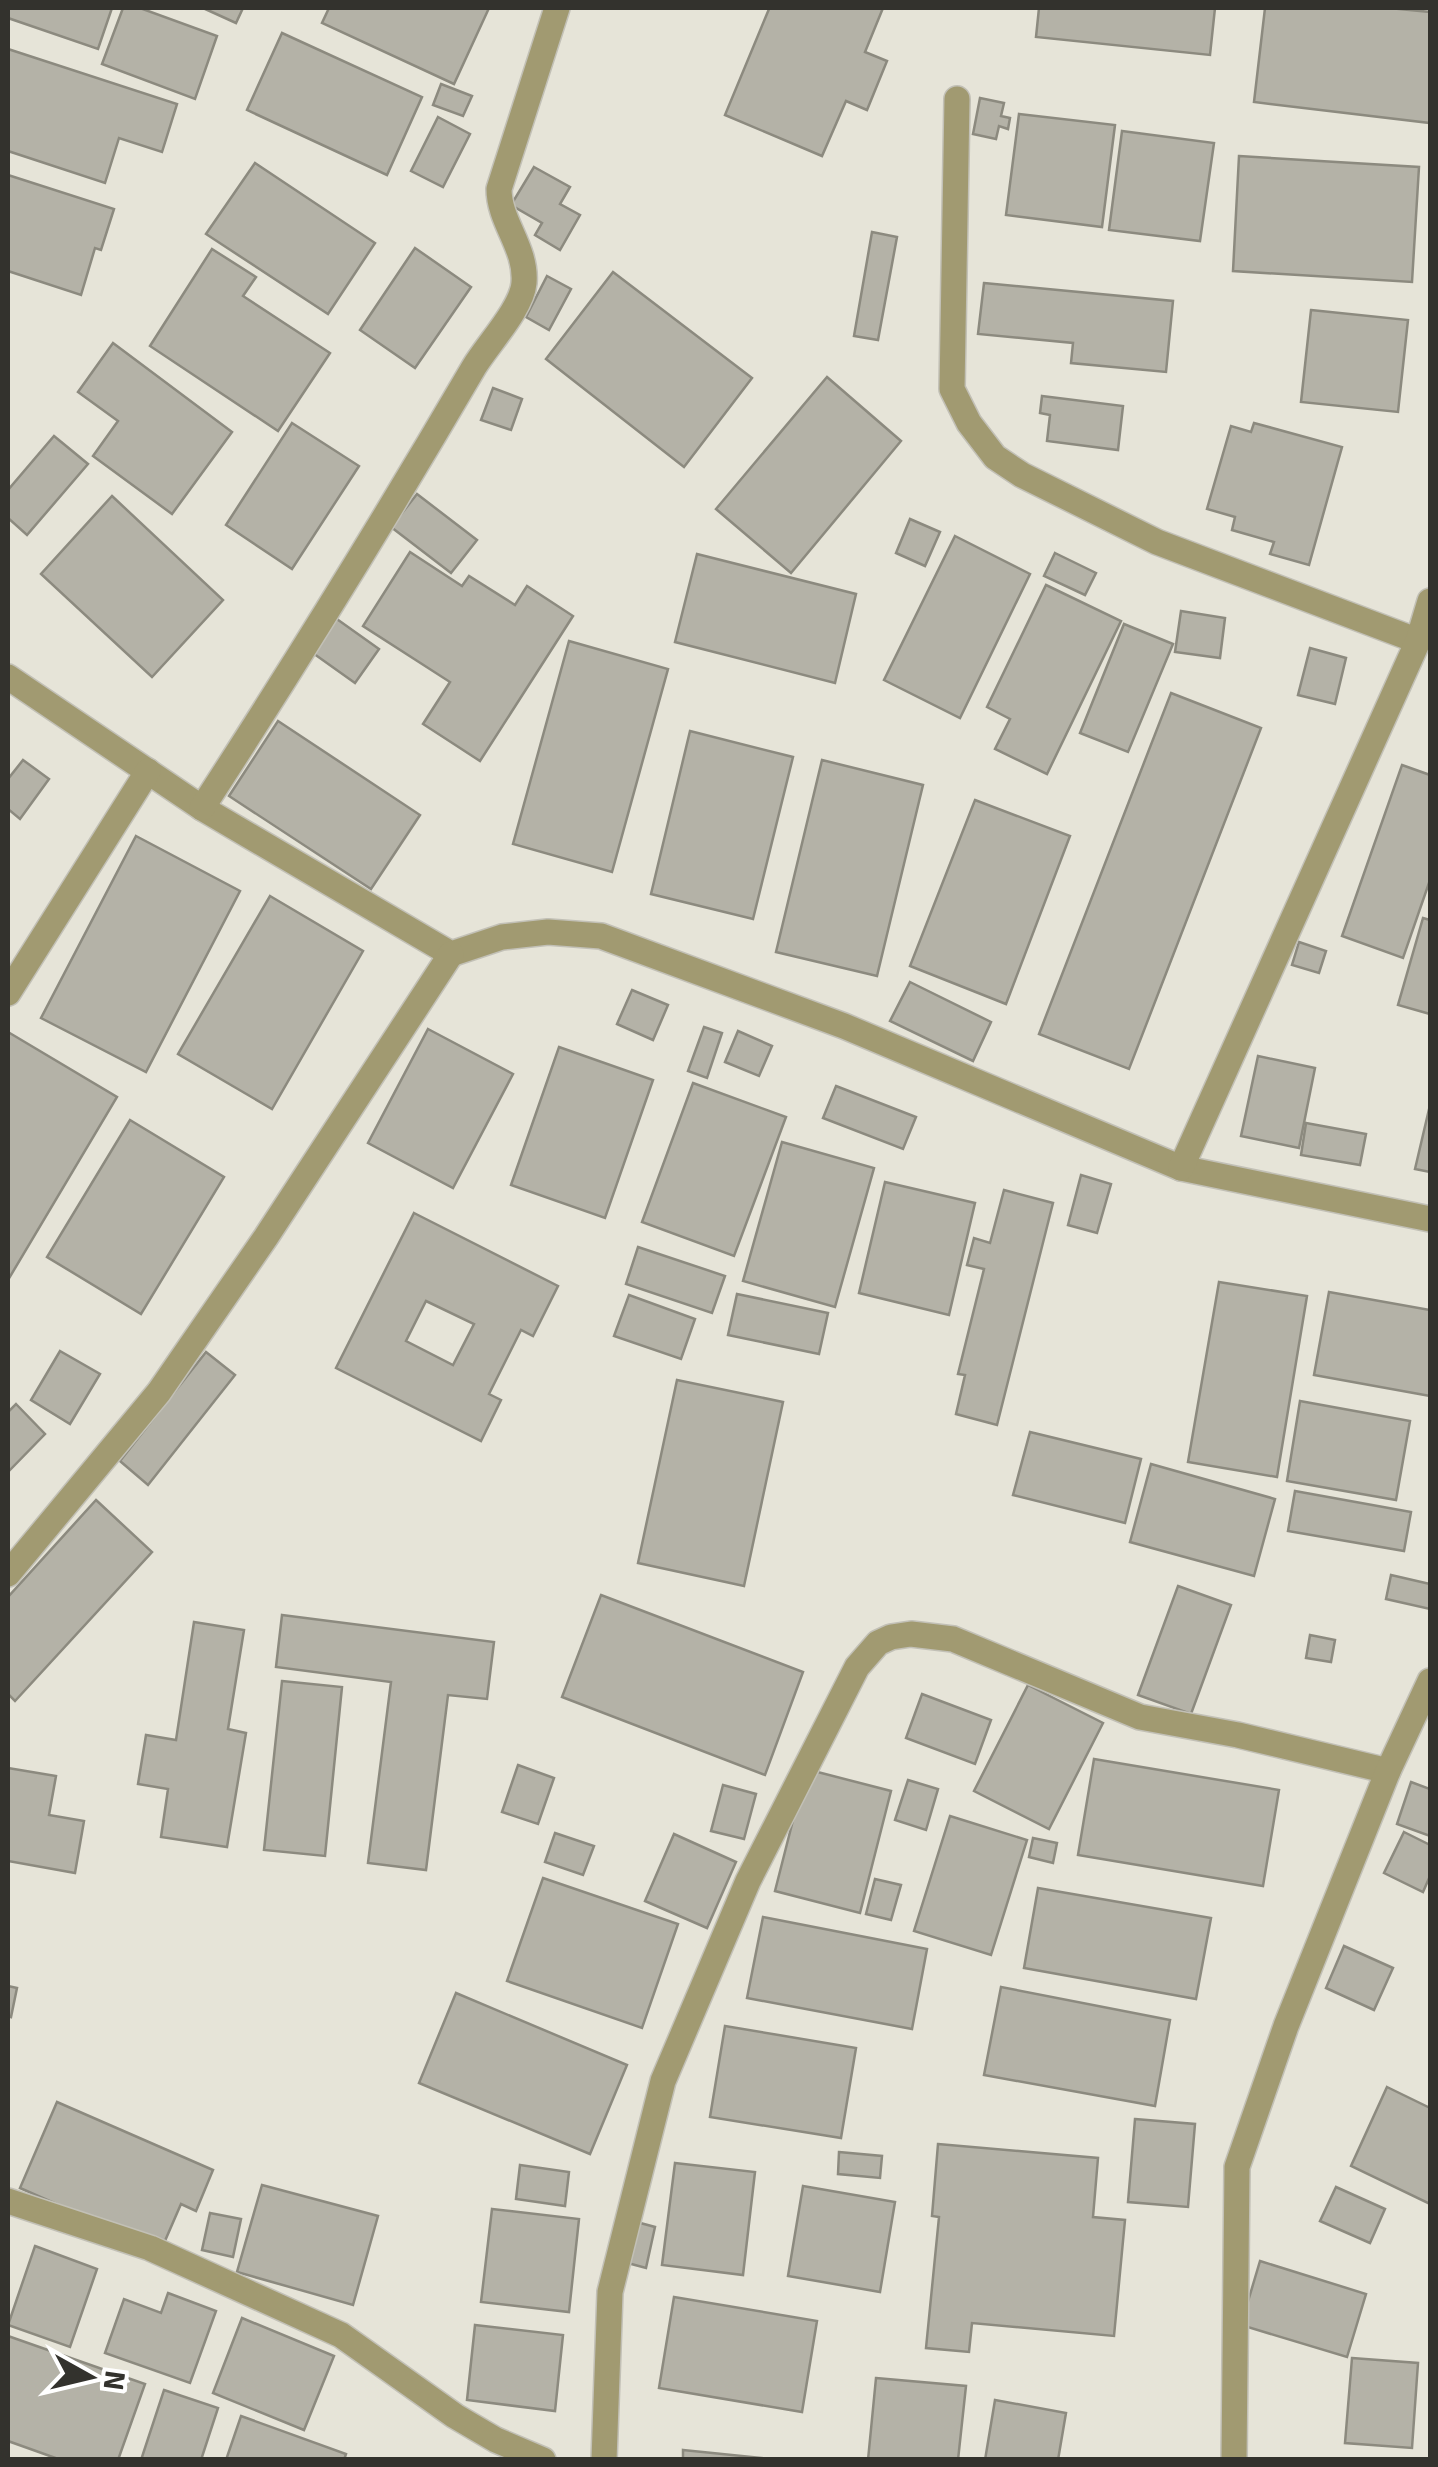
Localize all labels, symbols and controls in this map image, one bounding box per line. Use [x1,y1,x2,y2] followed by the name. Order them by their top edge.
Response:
[40,2327,140,2427] north arrow
[96,2368,132,2392] text: N

